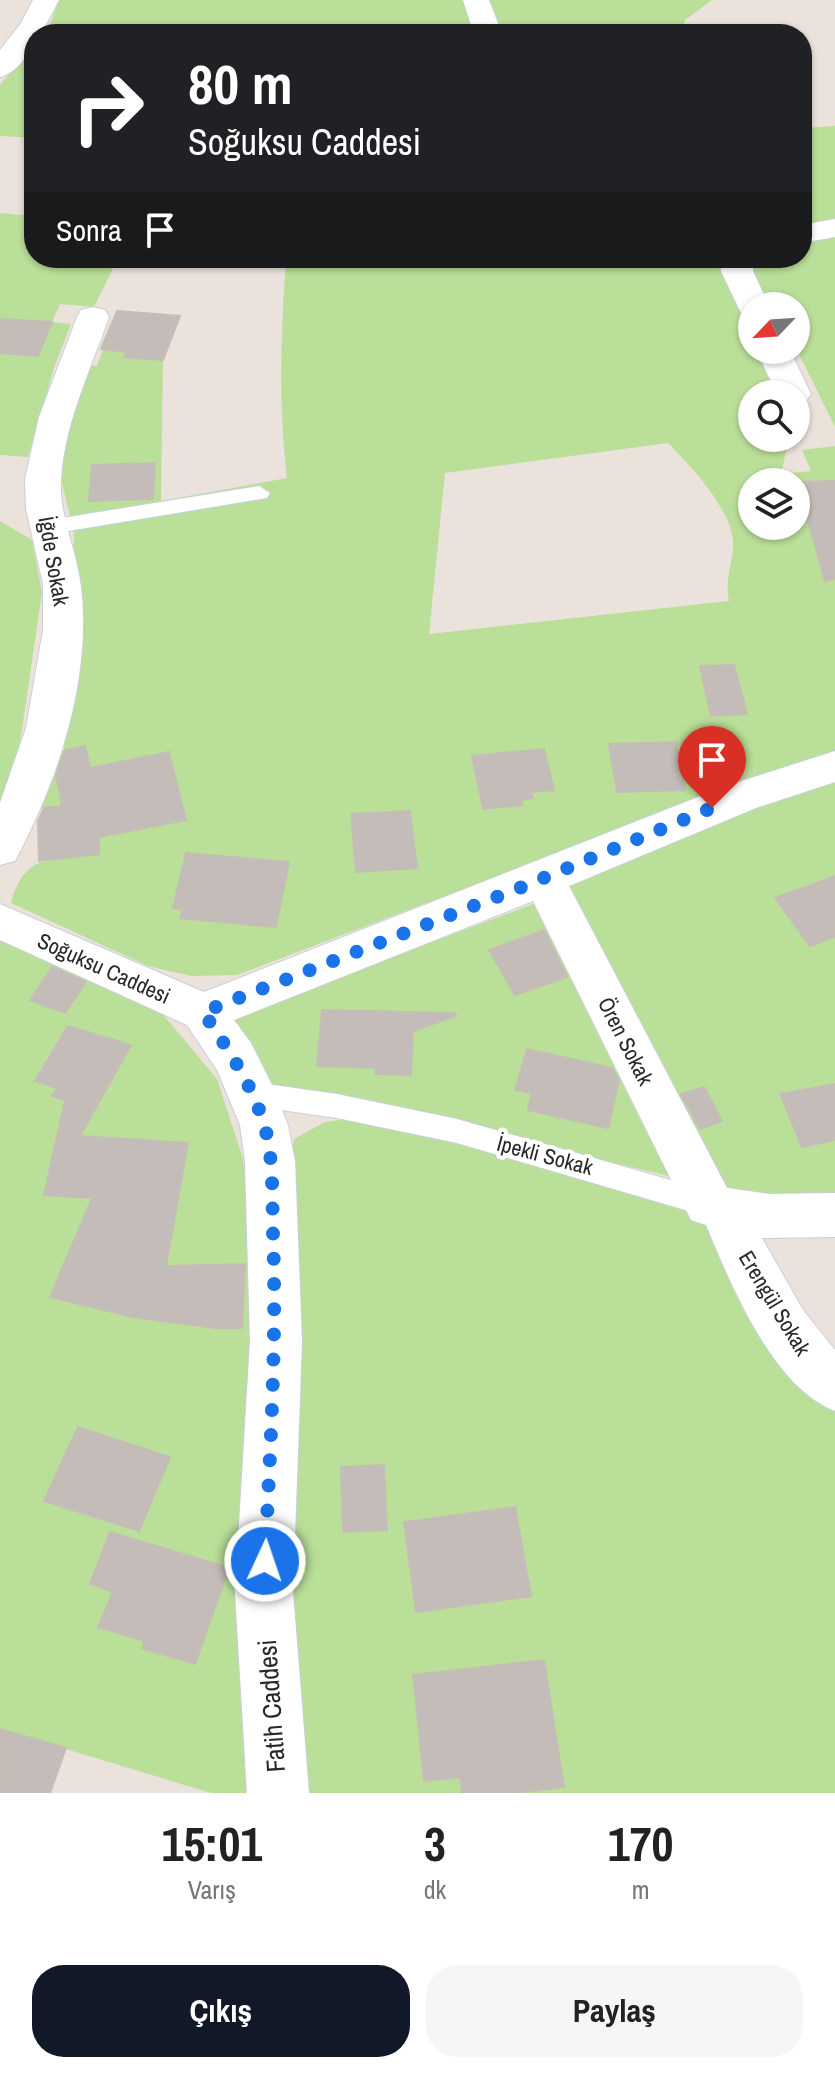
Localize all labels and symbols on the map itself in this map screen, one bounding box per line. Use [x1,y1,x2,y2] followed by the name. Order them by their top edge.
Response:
[738,292,810,364] north arrow
[31,514,77,609] street label: İğde Sokak
[678,726,746,808] pin
[33,925,175,1011] street label: Soğuksu Caddesi
[591,992,661,1091] street label: Ören Sokak
[494,1128,597,1182] street label: İpekli Sokak
[732,1245,819,1362] street label: Erengül Sokak
[223,1519,307,1603] position arrow
[249,1638,293,1774] street label: Fatih Caddesi

